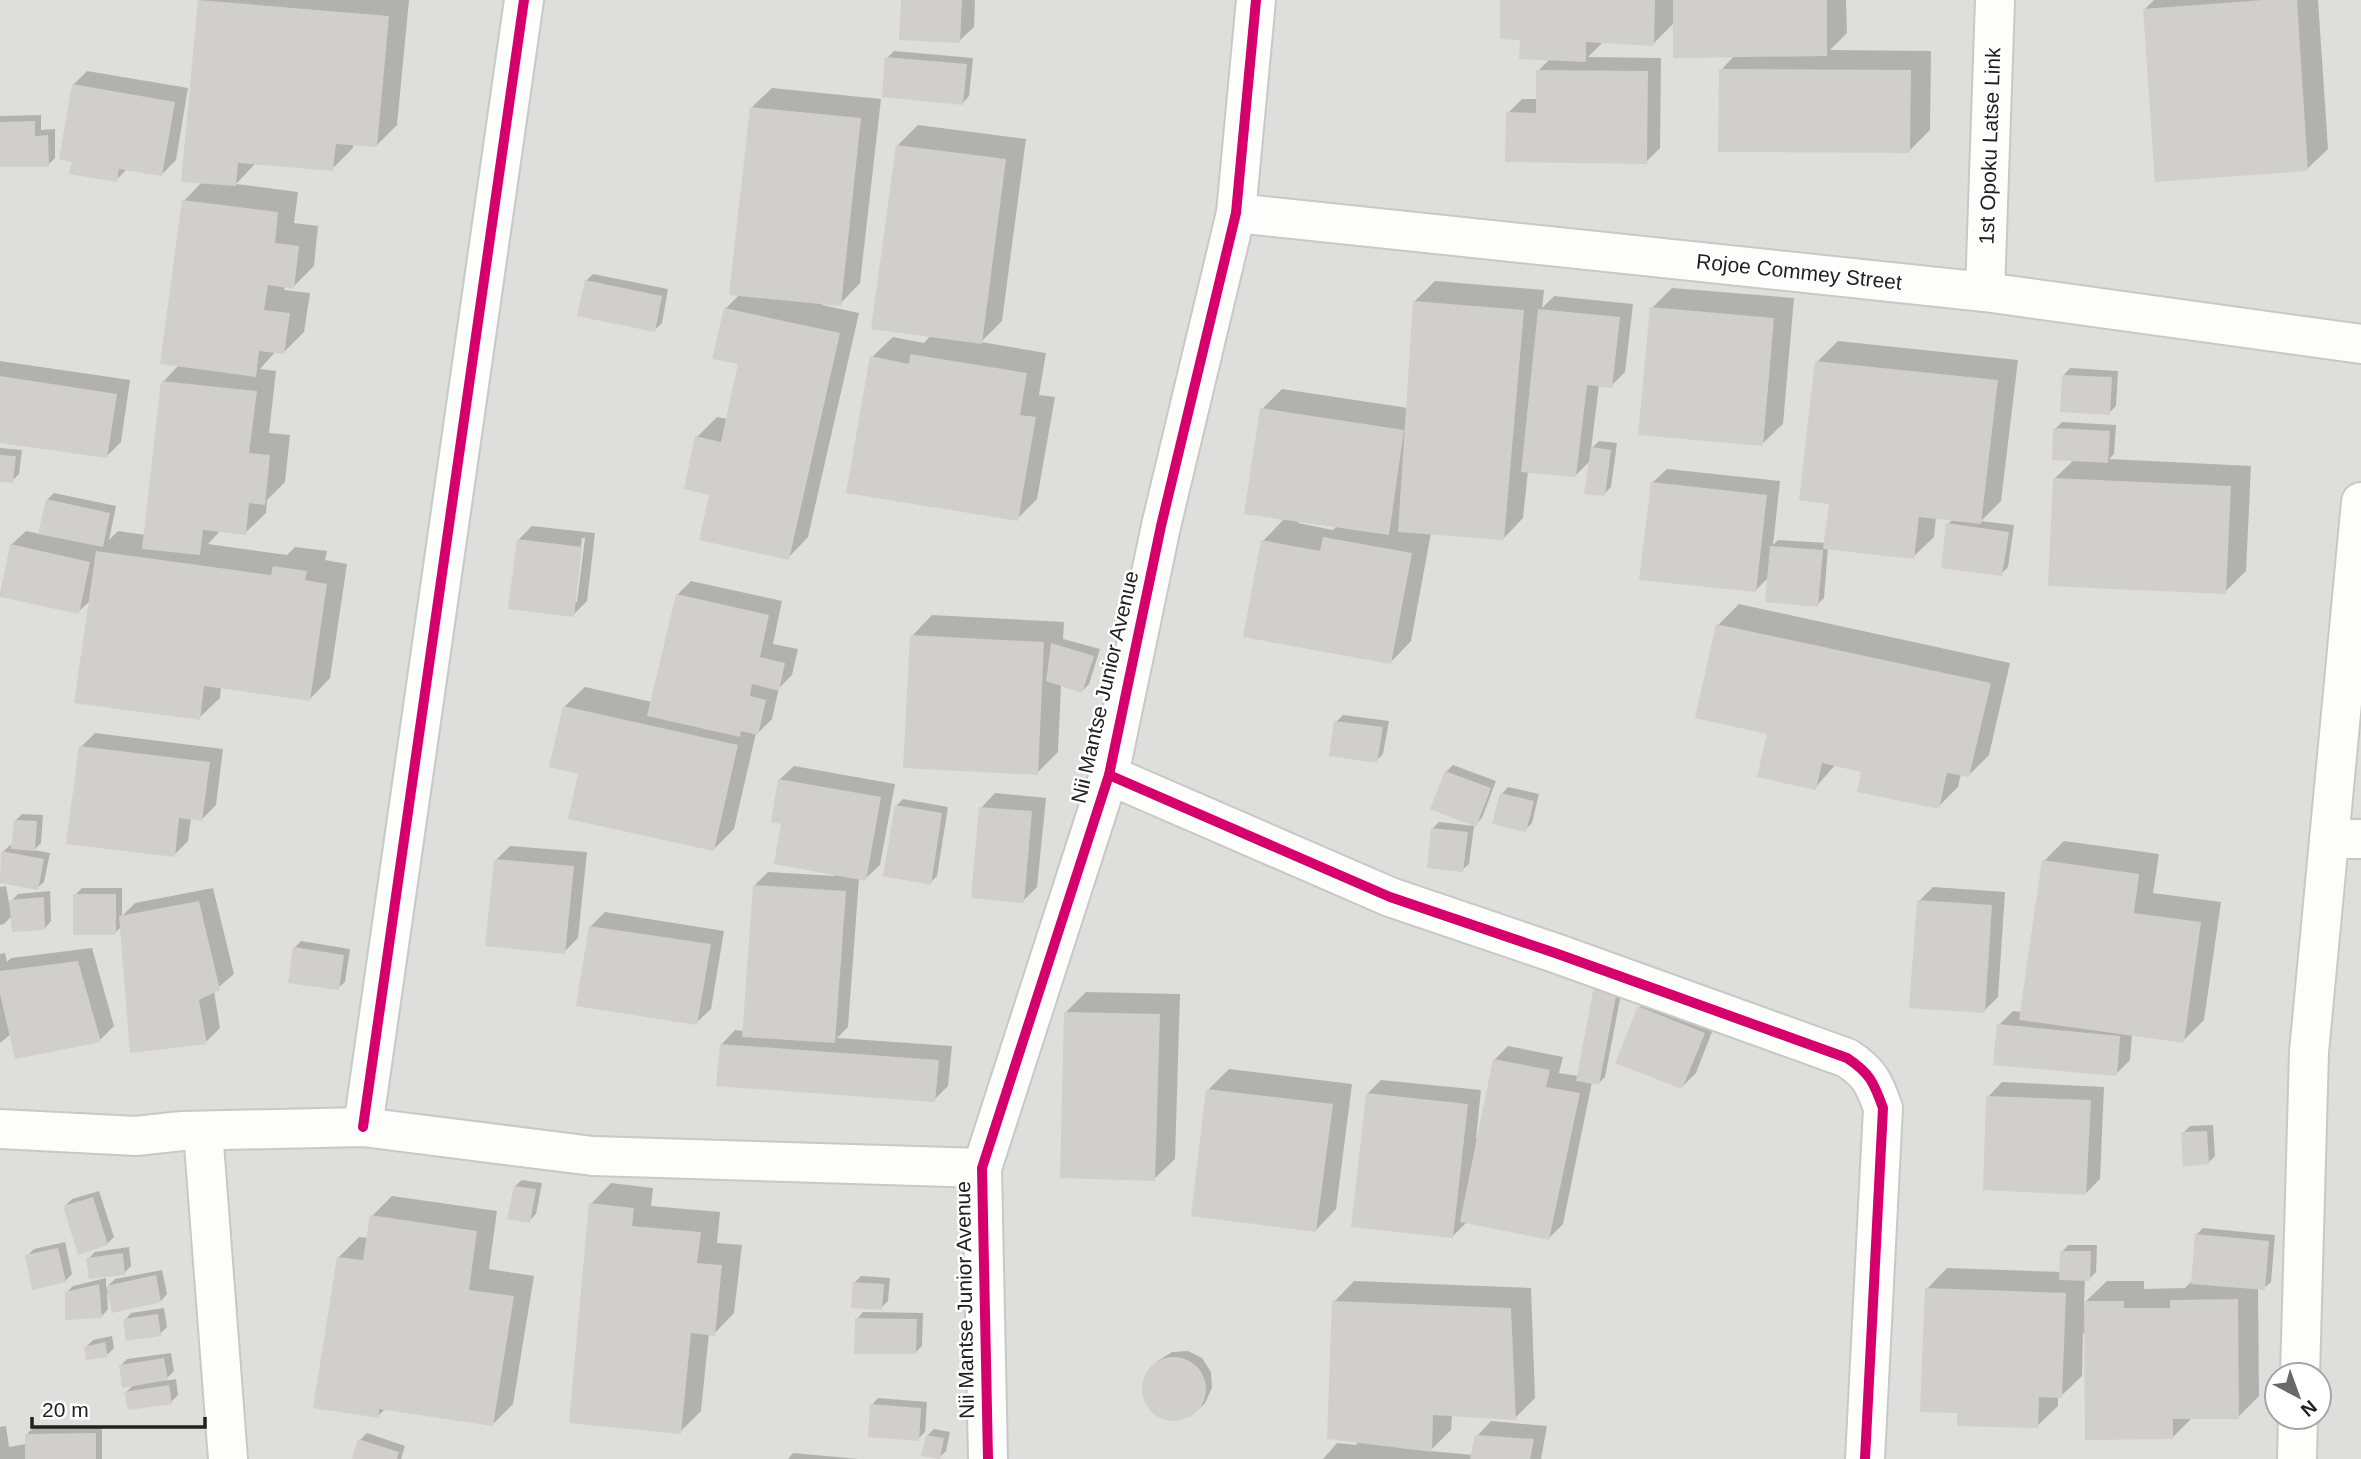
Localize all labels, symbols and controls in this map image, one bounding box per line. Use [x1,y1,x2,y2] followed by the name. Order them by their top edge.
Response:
[1975,47,2004,245] street label: 1st Opoku Latse Link
[1695,249,1903,294] street label: Rojoe Commey Street
[1067,568,1142,805] street label: Nii Mantse Junior Avenue
[951,1181,978,1419] street label: Nii Mantse Junior Avenue
[2263,1361,2333,1431] north arrow
[32,1386,205,1430] scale bar
[2297,1396,2321,1421] text: N
[42,1398,89,1421] text: 20 m

